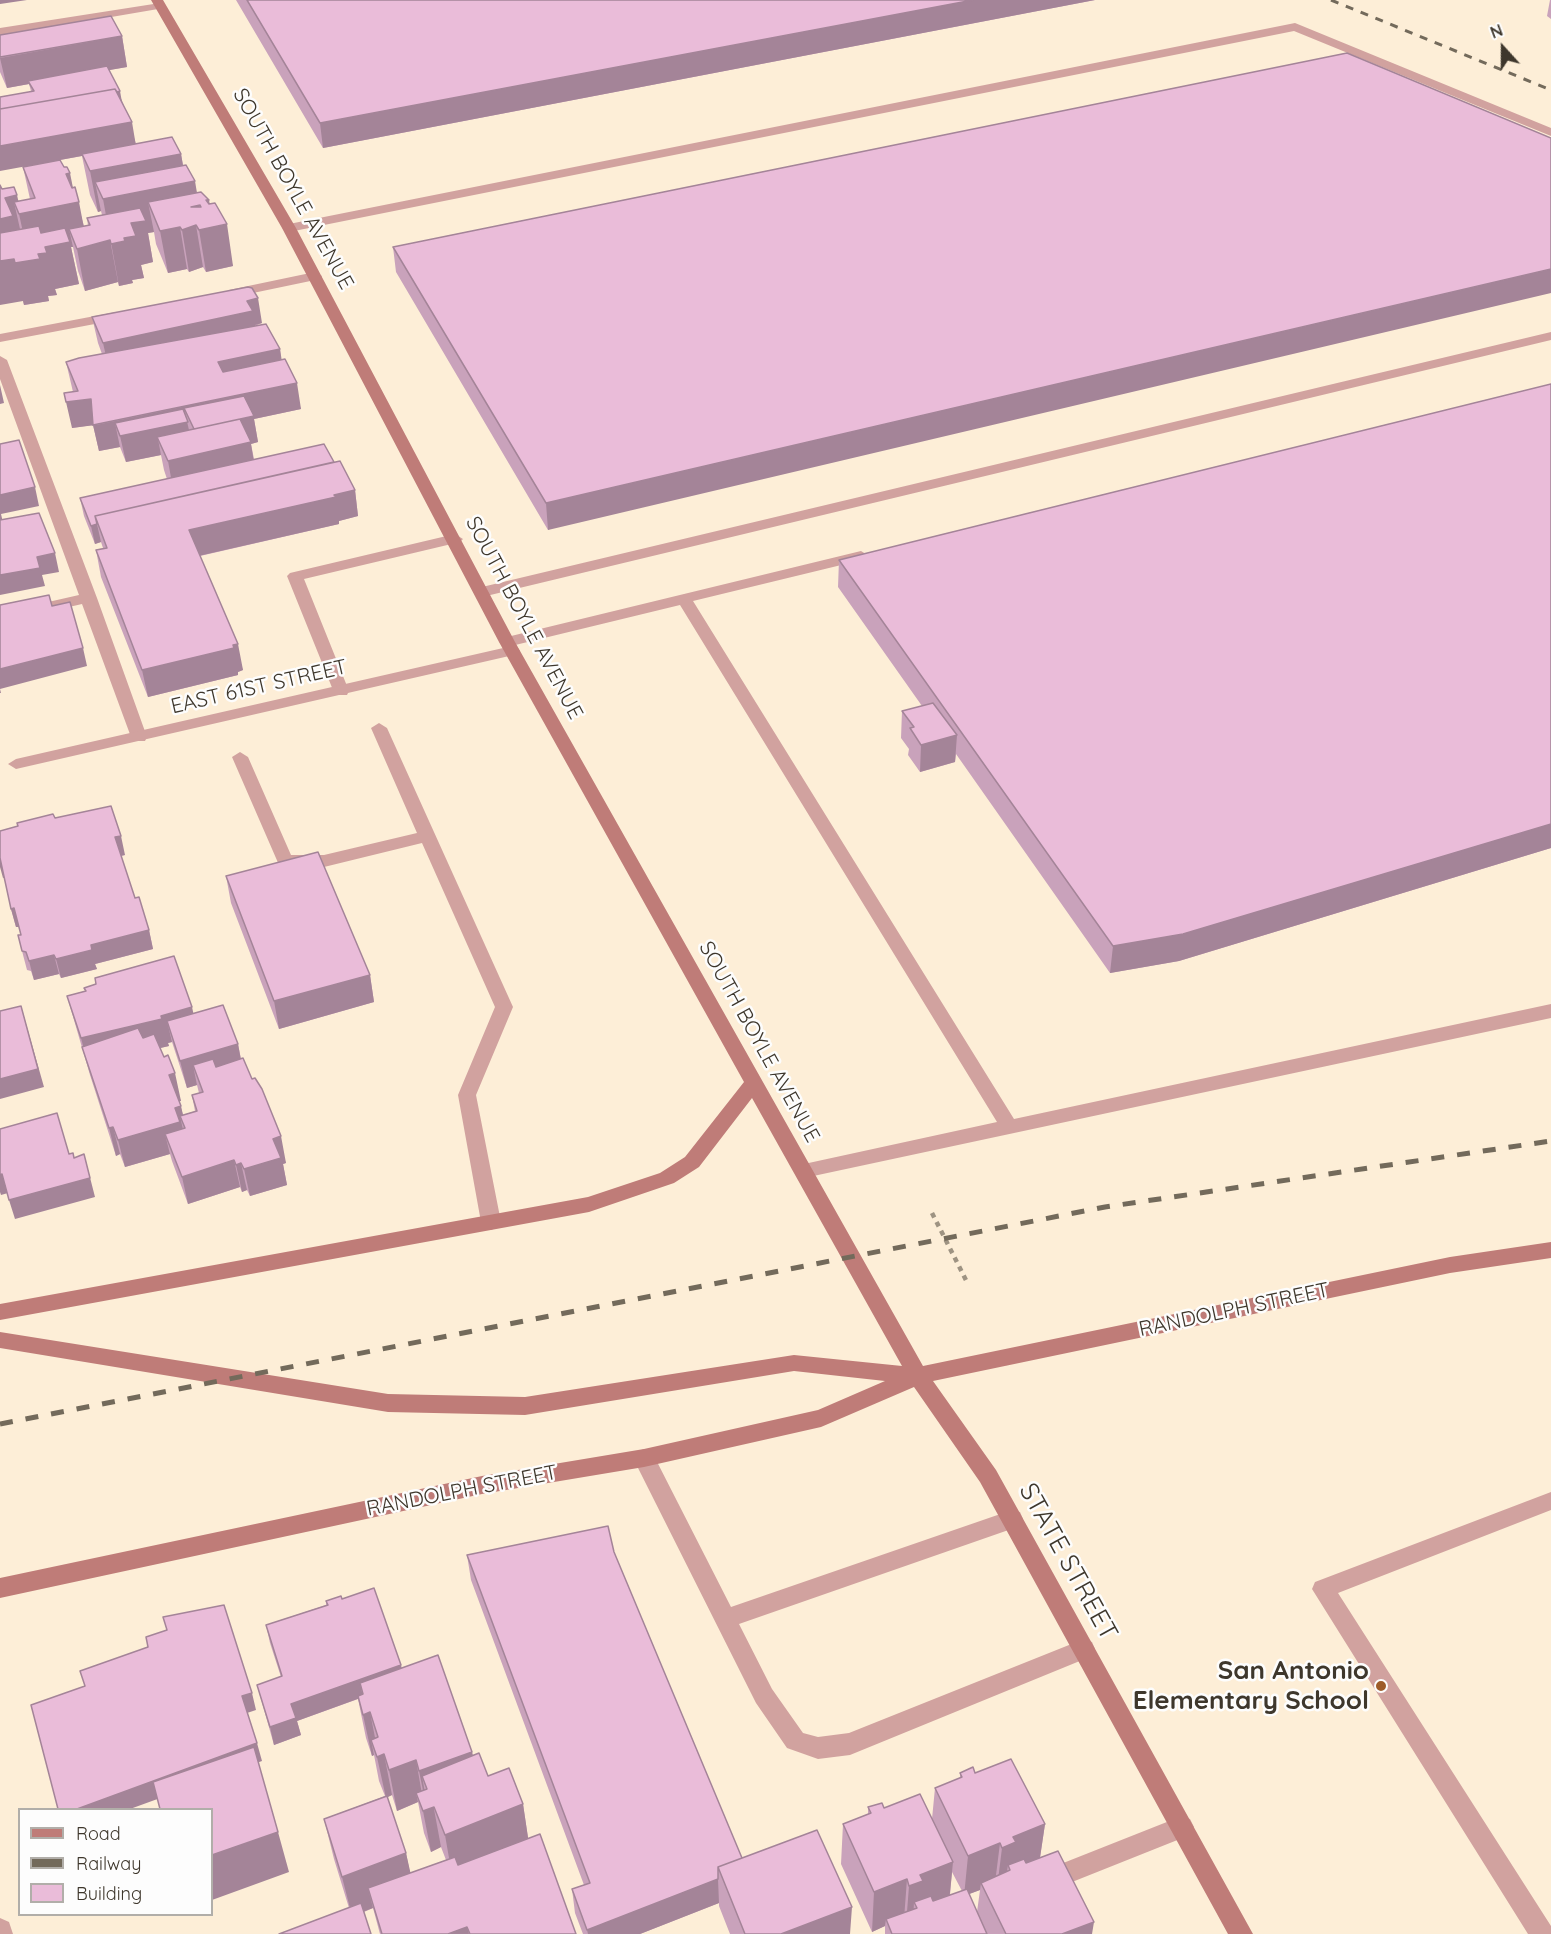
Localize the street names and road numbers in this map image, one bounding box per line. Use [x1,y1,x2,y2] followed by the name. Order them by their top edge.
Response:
[227,84,359,294] street label: SOUTH BOYLE AVENUE
[460,512,588,724] street label: SOUTH BOYLE AVENUE
[168,654,350,720] street label: EAST 61ST STREET
[693,937,825,1147] street label: SOUTH BOYLE AVENUE
[1137,1278,1331,1342] street label: RANDOLPH STREET
[364,1460,560,1522] street label: RANDOLPH STREET
[1012,1478,1124,1646] street label: STATE STREET

